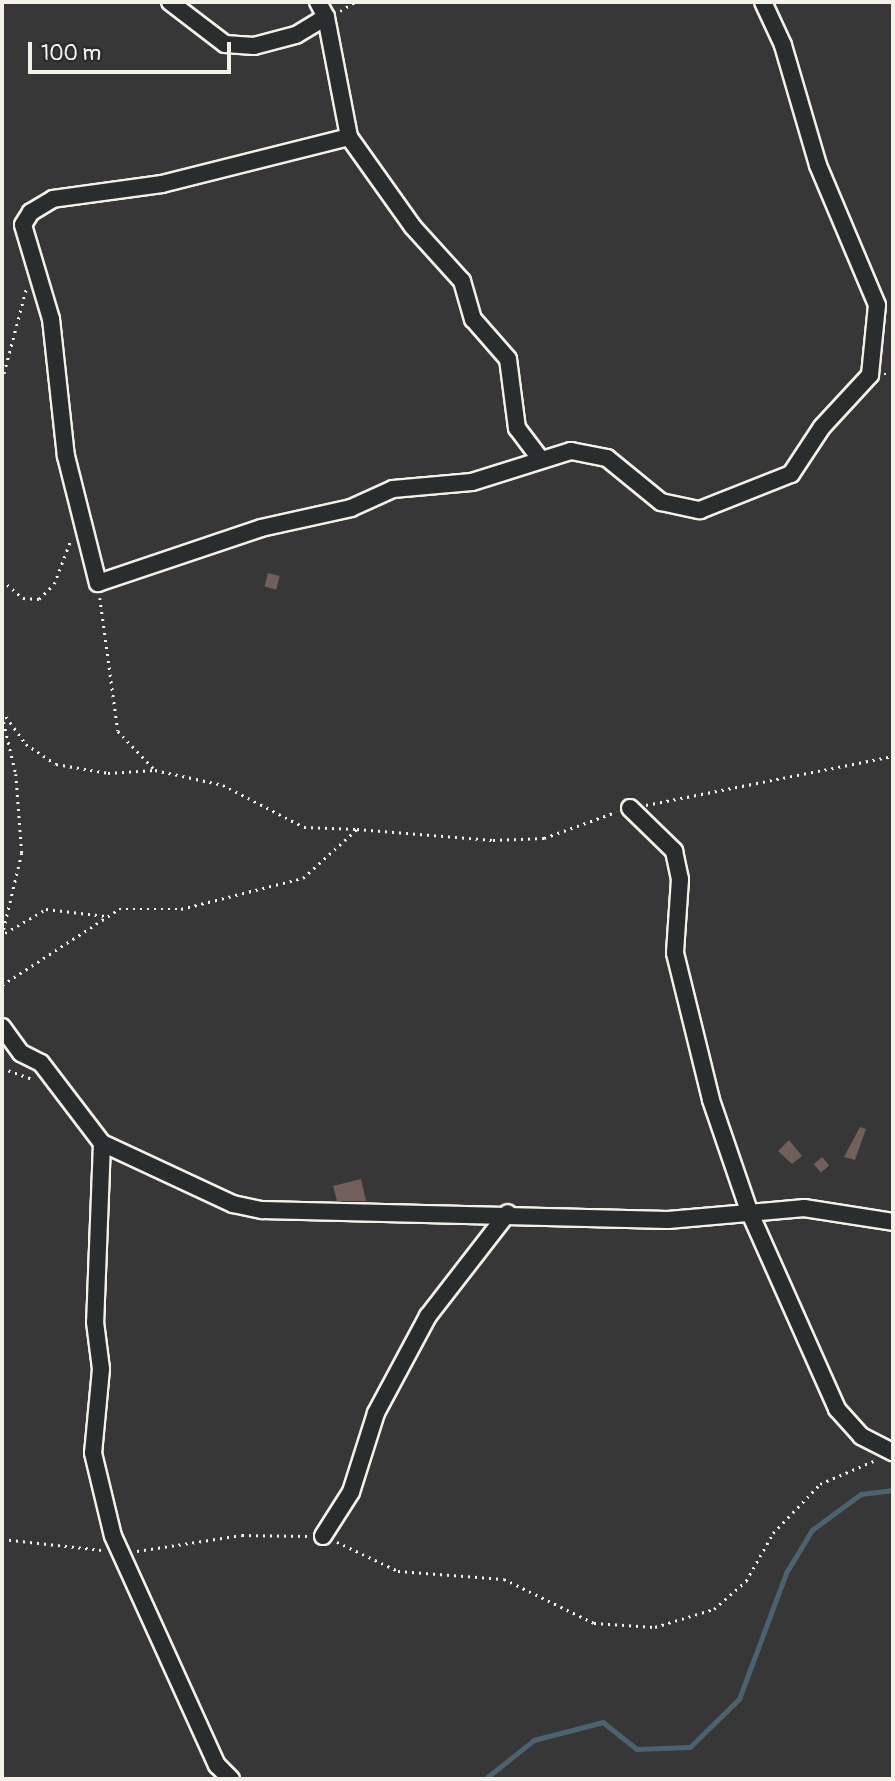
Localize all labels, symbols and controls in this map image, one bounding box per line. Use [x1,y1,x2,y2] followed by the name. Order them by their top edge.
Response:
[32,28,234,72] scale bar
[41,40,101,67] text: 100 m

